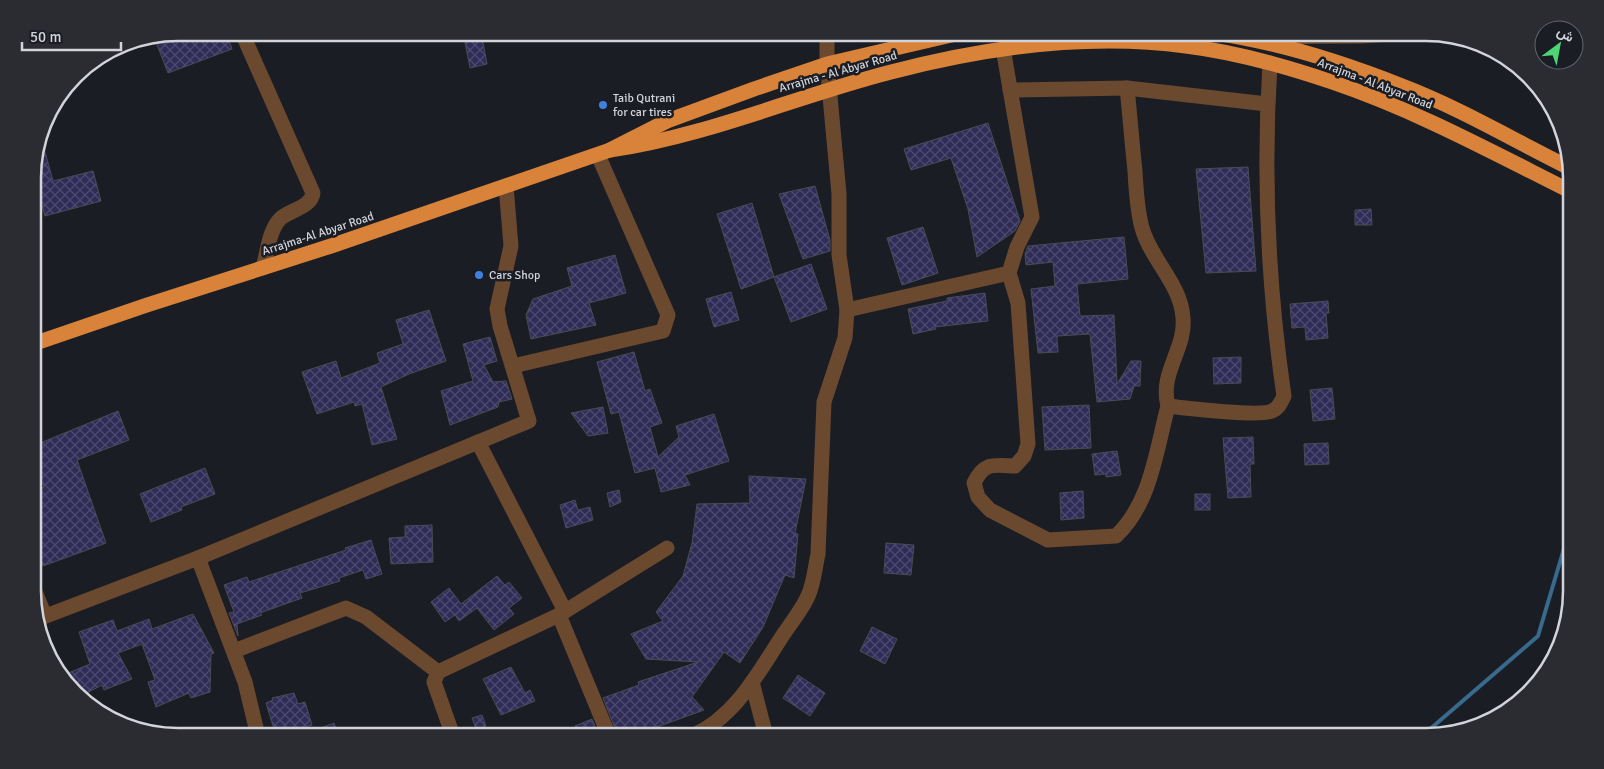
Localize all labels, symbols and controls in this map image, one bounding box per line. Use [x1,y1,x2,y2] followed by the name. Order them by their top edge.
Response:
[22,20,121,52] scale bar
[1534,20,1584,70] north arrow
[1554,23,1577,46] text: ش
[30,28,61,46] text: 50 m
[777,48,899,96] street label: Arrajma - Al Abyar Road
[1315,55,1435,113] street label: Arrajma - Al Abyar Road
[613,91,675,120] place label: Taib Qutrani for car tires
[597,99,609,111] marker: Taib Qutrani for car tires
[260,209,376,259] street label: Arrajma-Al Abyar Road
[489,268,540,283] place label: Cars Shop
[473,269,485,281] marker: Cars Shop

